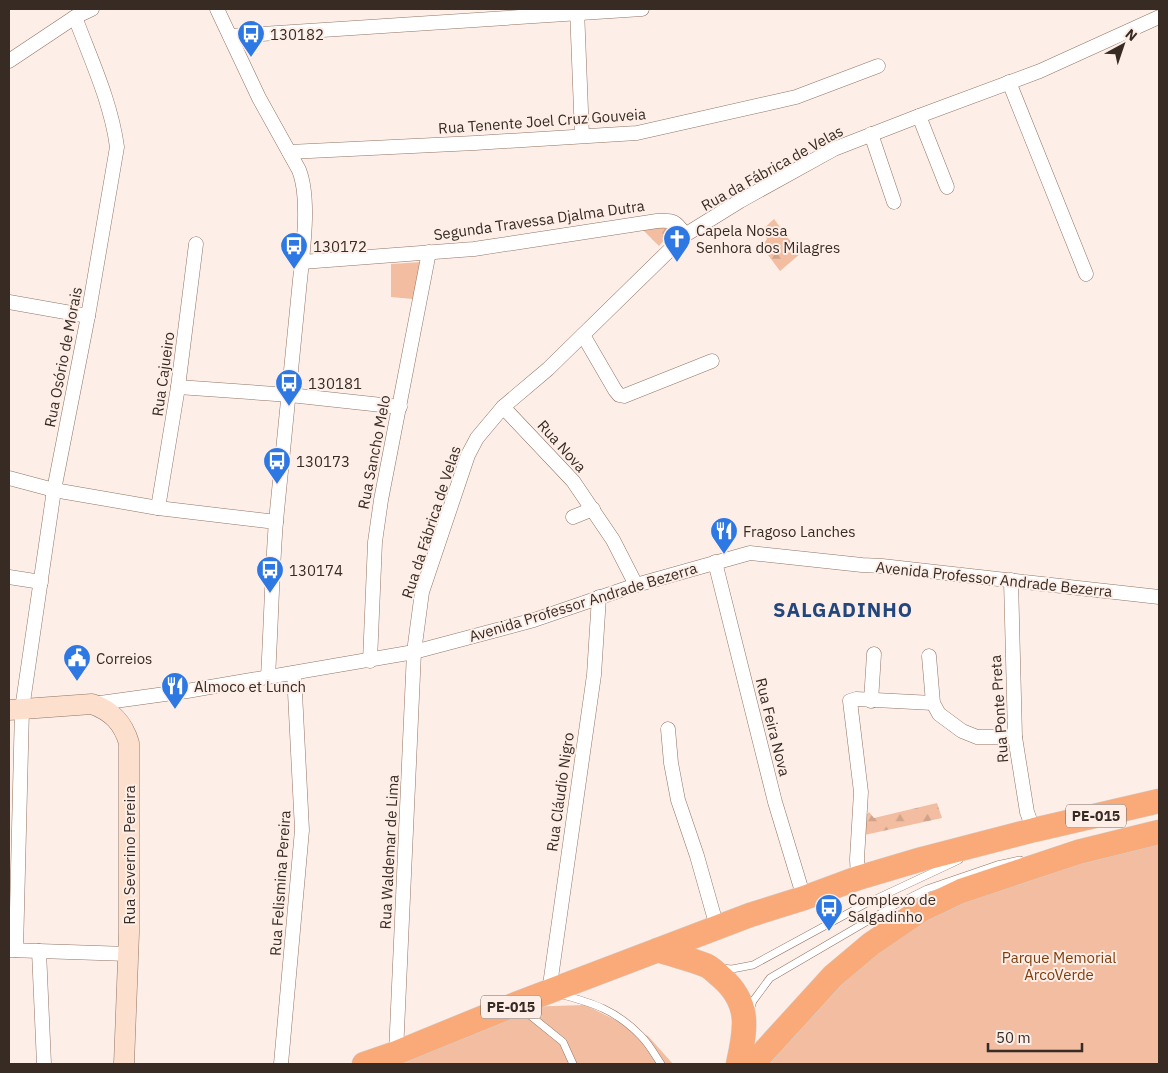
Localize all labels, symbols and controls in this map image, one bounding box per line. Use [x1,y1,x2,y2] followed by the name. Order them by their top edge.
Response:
[236,19,266,58] bus stop icon: 130182
[1098,20,1148,70] north arrow
[270,25,324,44] place label: 130182
[1122,25,1141,45] text: N
[438,104,646,138] street label: Rua Tenente Joel Cruz Gouveia
[698,121,846,215] street label: Rua da Fábrica de Velas
[432,196,646,244] street label: Segunda Travessa Djalma Dutra
[696,221,840,257] place label: Capela Nossa Senhora dos Milagres
[662,224,692,263] church icon: Capela Nossa Senhora dos Milagres
[279,231,309,270] bus stop icon: 130172
[313,237,367,256] place label: 130172
[40,285,86,429] street label: Rua Osório de Morais
[148,331,178,417] street label: Rua Cajueiro
[274,368,304,407] bus stop icon: 130181
[308,374,362,393] place label: 130181
[354,393,394,511] street label: Rua Sancho Melo
[534,416,590,476] street label: Rua Nova
[397,443,465,601] street label: Rua da Fábrica de Velas
[262,446,292,485] bus stop icon: 130173
[296,452,350,471] place label: 130173
[709,516,739,555] restaurant icon: Fragoso Lanches
[743,522,856,541] place label: Fragoso Lanches
[255,555,285,594] bus stop icon: 130174
[875,557,1113,601] street label: Avenida Professor Andrade Bezerra
[467,558,699,646] street label: Avenida Professor Andrade Bezerra
[289,561,343,580] place label: 130174
[773,596,913,623] district label: SALGADINHO
[62,643,92,682] public building icon: Correios
[96,649,152,668] place label: Correios
[986,654,1012,764] street label: Rua Ponte Preta
[160,671,190,710] restaurant icon: Almoco et Lunch
[752,676,794,778] street label: Rua Feira Nova
[194,677,306,696] place label: Almoco et Lunch
[542,731,578,853] street label: Rua Cláudio Nigro
[375,774,403,930] street label: Rua Waldemar de Lima
[120,785,139,925] street label: Rua Severino Pereira
[1066,804,1126,828] road number: PE-015
[265,810,295,956] street label: Rua Felismina Pereira
[848,890,936,926] place label: Complexo de Salgadinho
[814,893,844,932] bus stop icon: Complexo de Salgadinho
[1002,948,1116,984] park label: Parque Memorial ArcoVerde
[481,996,541,1019] road number: PE-015
[988,1020,1082,1052] scale bar
[996,1028,1031,1047] text: 50 m

